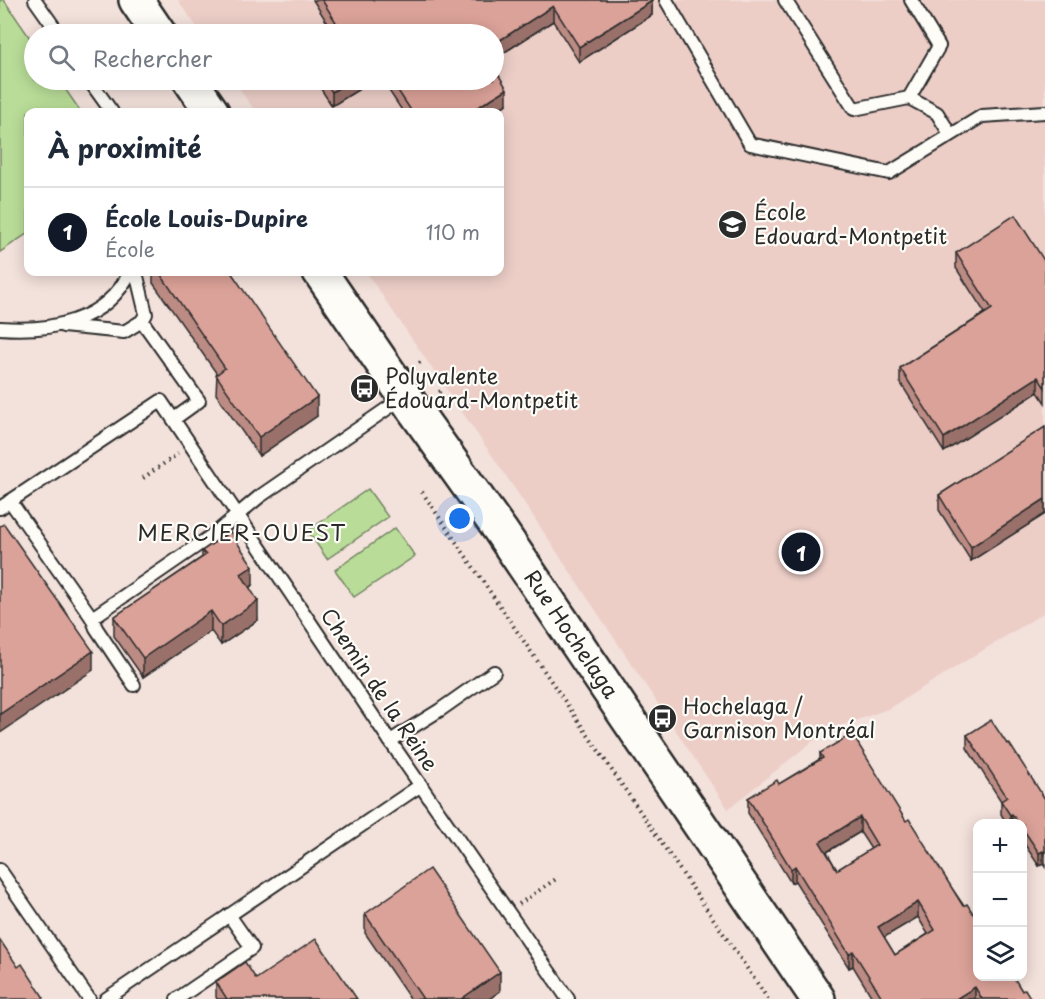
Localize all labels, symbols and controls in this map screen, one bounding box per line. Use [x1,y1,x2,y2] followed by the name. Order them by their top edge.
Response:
[24,24,504,90] search box
[45,41,78,74] icon: search
[93,41,212,74] text: Rechercher
[48,128,202,167] text: À proximité
[754,195,947,251] place label: École Edouard-Montpetit
[105,201,308,234] text: École Louis-Dupire
[717,209,749,241] school or university icon: École Edouard-Montpetit
[63,217,72,247] text: 1
[426,217,480,247] text: 110 m
[105,234,155,264] text: École
[385,359,578,415] place label: Polyvalente Édouard-Montpetit
[348,373,380,405] bus stop icon: Polyvalente Édouard-Montpetit
[445,504,474,533] your location
[137,515,347,548] district label: MERCIER-OUEST
[782,530,820,574] pin: 1
[518,563,628,705] street label: Rue Hochelaga
[314,601,447,777] street label: Chemin de la Reine
[683,689,875,745] place label: Hochelaga / Garnison Montréal
[646,703,678,735] bus stop icon: Hochelaga / Garnison Montréal
[973,819,1027,981] map controls
[973,819,1027,873] button: +
[973,873,1027,927] button: −
[973,927,1027,981] button: layers

